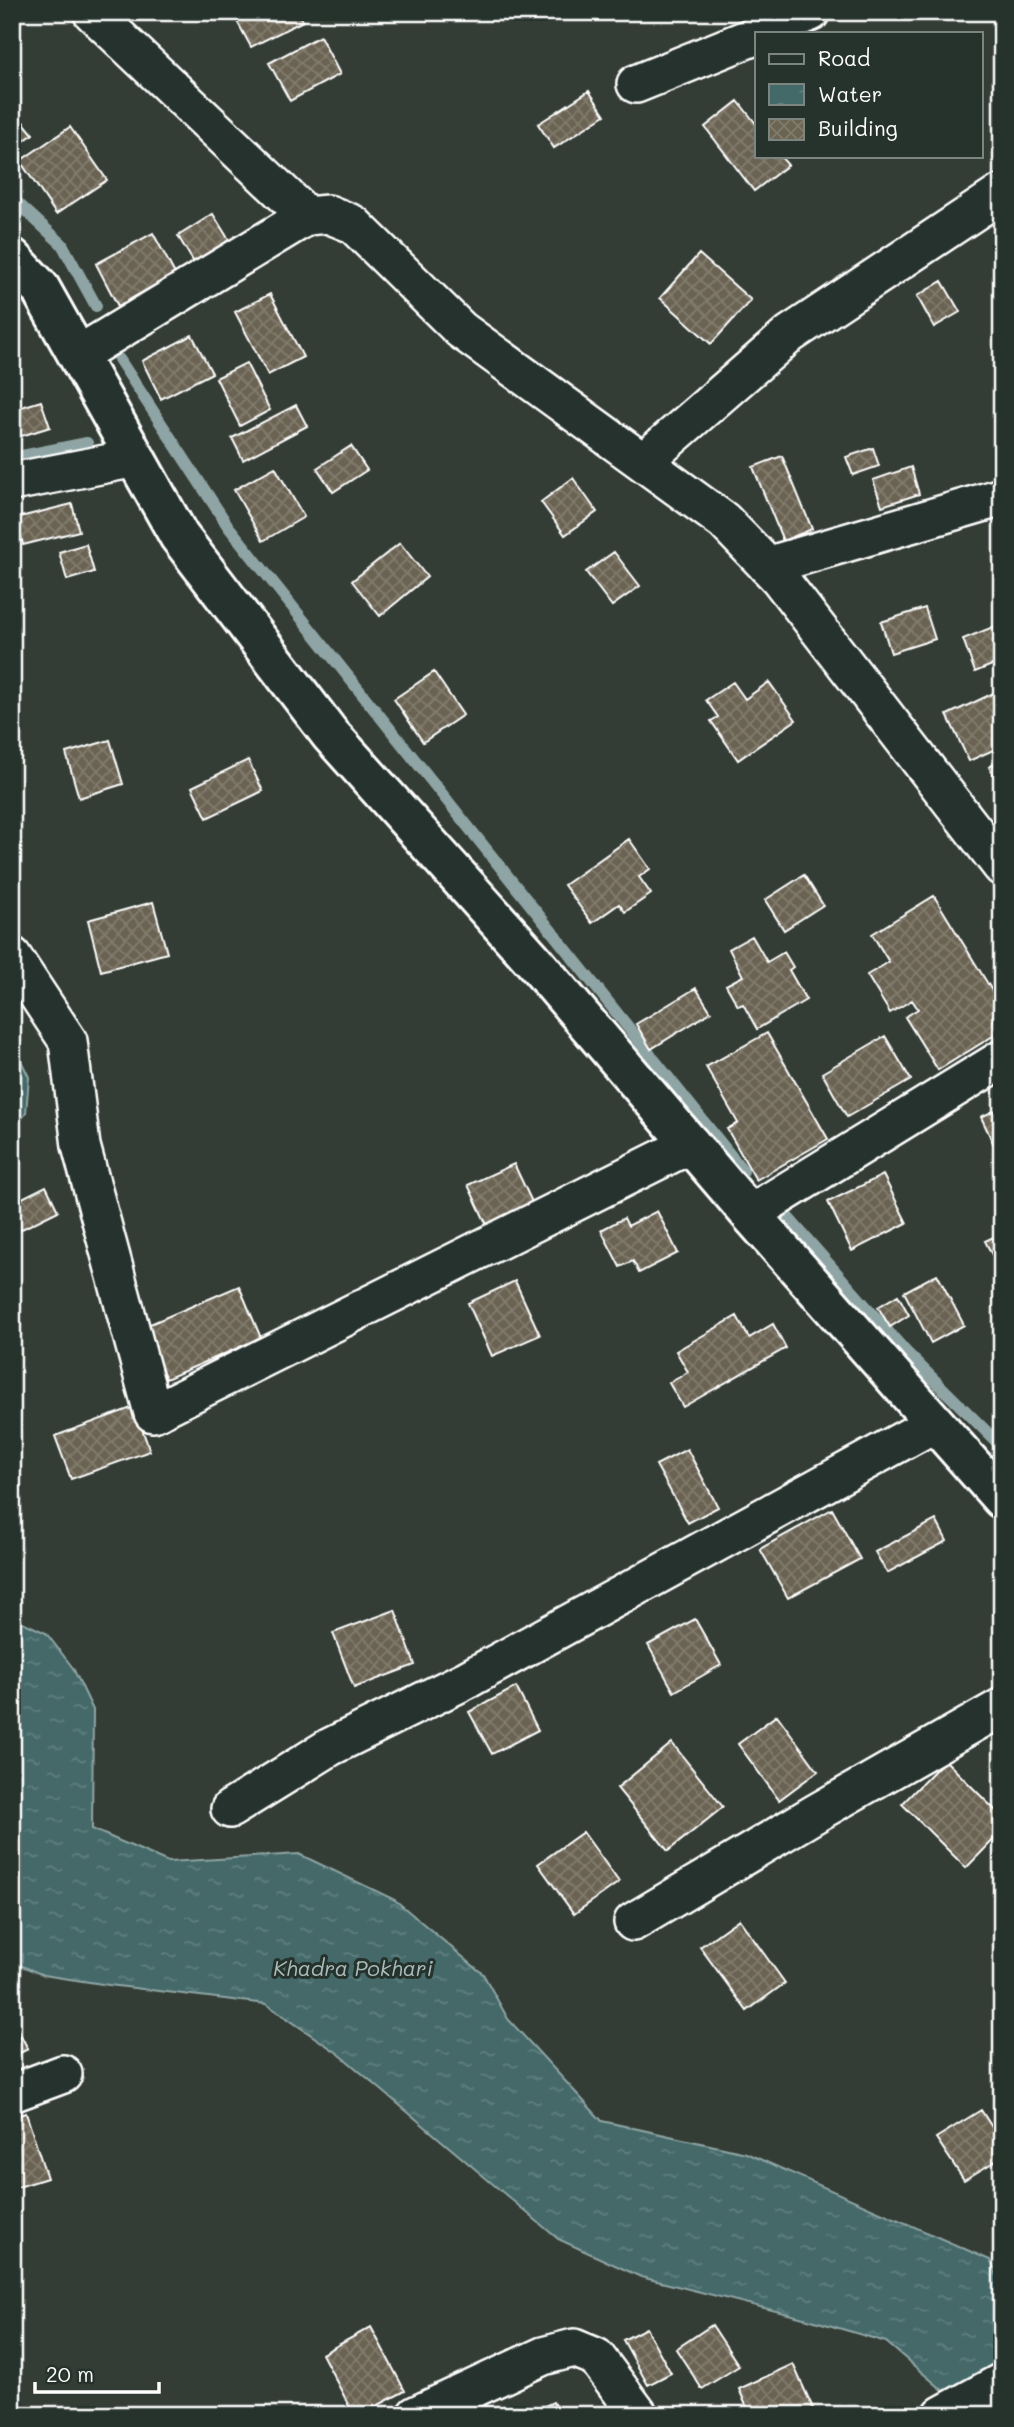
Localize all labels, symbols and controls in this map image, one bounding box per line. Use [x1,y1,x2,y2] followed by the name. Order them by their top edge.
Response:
[755,32,982,158] legend
[818,44,870,71] text: Road
[818,80,882,107] text: Water
[818,114,898,141] text: Building
[273,1954,433,1981] water label: Khadra Pokhari
[35,2350,159,2394] scale bar
[46,2360,94,2387] text: 20 m

